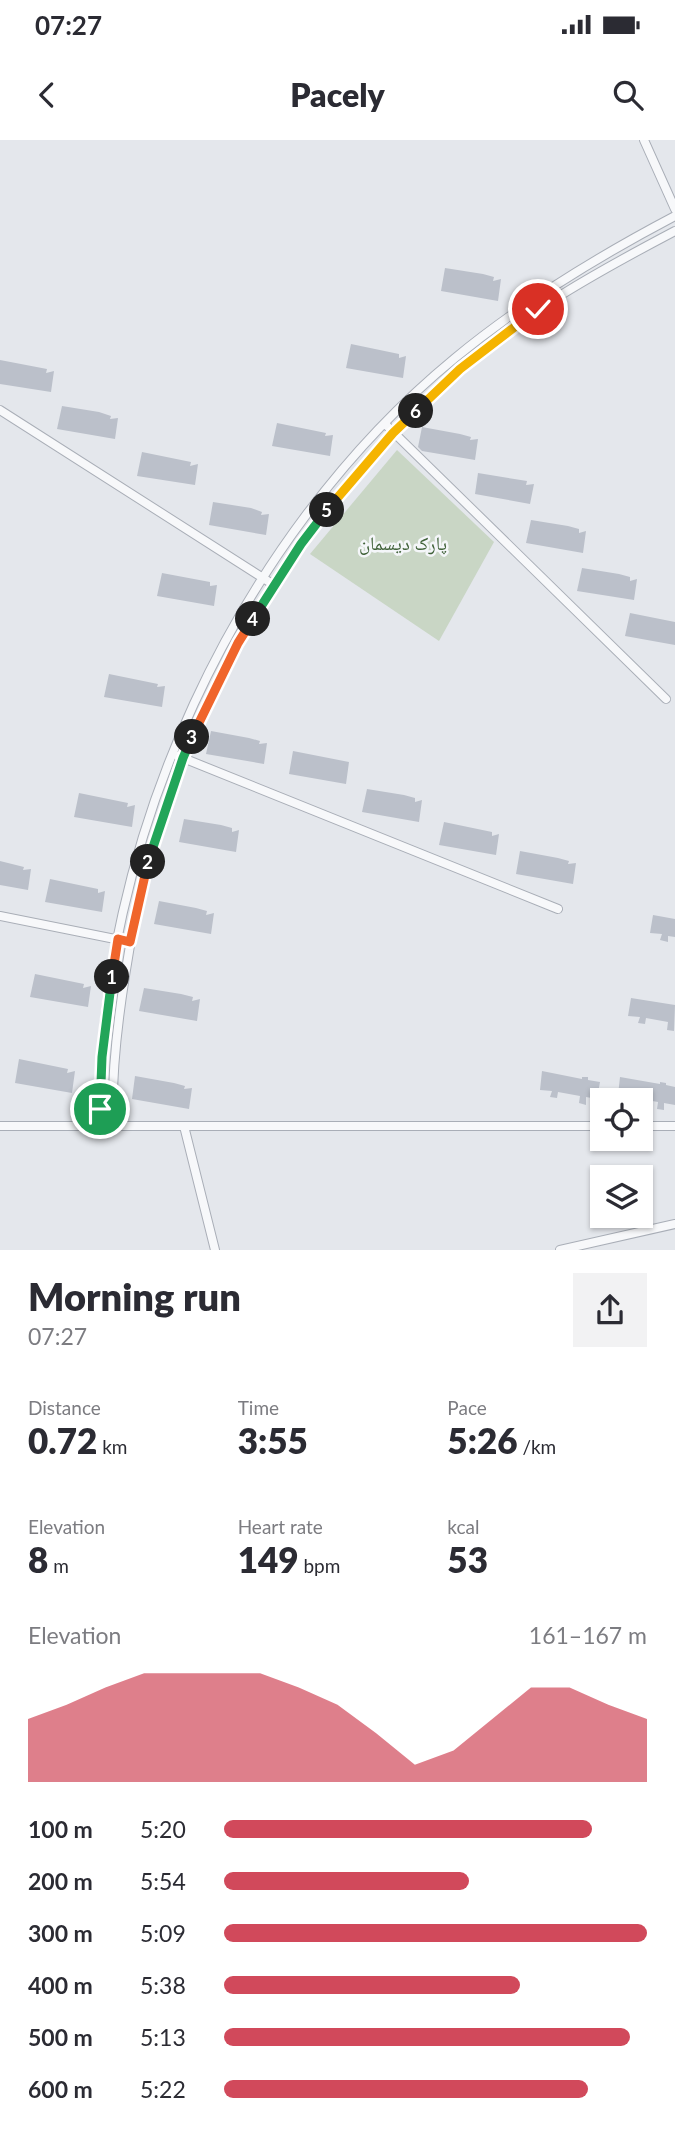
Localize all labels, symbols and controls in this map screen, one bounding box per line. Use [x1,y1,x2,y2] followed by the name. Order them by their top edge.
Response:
[35,9,102,41] text: 07:27
[290,75,385,114] text: Pacely
[28,76,66,114] icon: back
[609,76,647,114] icon: search
[508,279,568,339] pin
[519,290,557,328] icon: check
[398,394,434,428] pin: 6
[410,399,421,422] text: 6
[310,492,344,528] pin: 5
[321,498,332,521] text: 5
[359,531,447,555] park label: پارک دیسمان
[236,602,270,636] pin: 4
[247,607,258,630] text: 4
[174,720,210,754] pin: 3
[186,725,197,748] text: 3
[130,844,166,880] pin: 2
[142,850,153,873] text: 2
[94,960,130,994] pin: 1
[106,965,117,988] text: 1
[70,1079,130,1139] pin
[590,1088,653,1228] map controls
[590,1088,653,1151] button: locate
[81,1090,119,1128] icon: arrive
[590,1165,653,1228] button: layers
[28,1273,241,1319] text: Morning run
[573,1273,647,1347] button: share
[28,1322,87,1350] text: 07:27
[28,1396,101,1419] text: Distance
[238,1396,279,1419] text: Time
[447,1396,487,1419] text: Pace
[28,1419,97,1461] text: 0.72
[238,1419,308,1461] text: 3:55
[447,1419,518,1461] text: 5:26
[97,1435,127,1458] text: km
[518,1435,556,1458] text: /km
[28,1515,105,1538] text: Elevation
[238,1515,323,1538] text: Heart rate
[447,1515,479,1538] text: kcal
[28,1538,48,1580] text: 8
[238,1538,299,1580] text: 149
[447,1538,488,1580] text: 53
[48,1554,69,1577] text: m
[299,1554,340,1577] text: bpm
[28,1621,121,1649] text: Elevation
[529,1621,647,1649] text: 161–167 m
[28,1815,93,1843] text: 100 m
[140,1815,186,1843] text: 5:20
[28,1867,93,1895] text: 200 m
[140,1867,186,1895] text: 5:54
[28,1919,93,1947] text: 300 m
[140,1919,186,1947] text: 5:09
[28,1971,93,1999] text: 400 m
[140,1971,186,1999] text: 5:38
[28,2023,93,2051] text: 500 m
[140,2023,186,2051] text: 5:13
[28,2075,93,2103] text: 600 m
[140,2075,186,2103] text: 5:22

